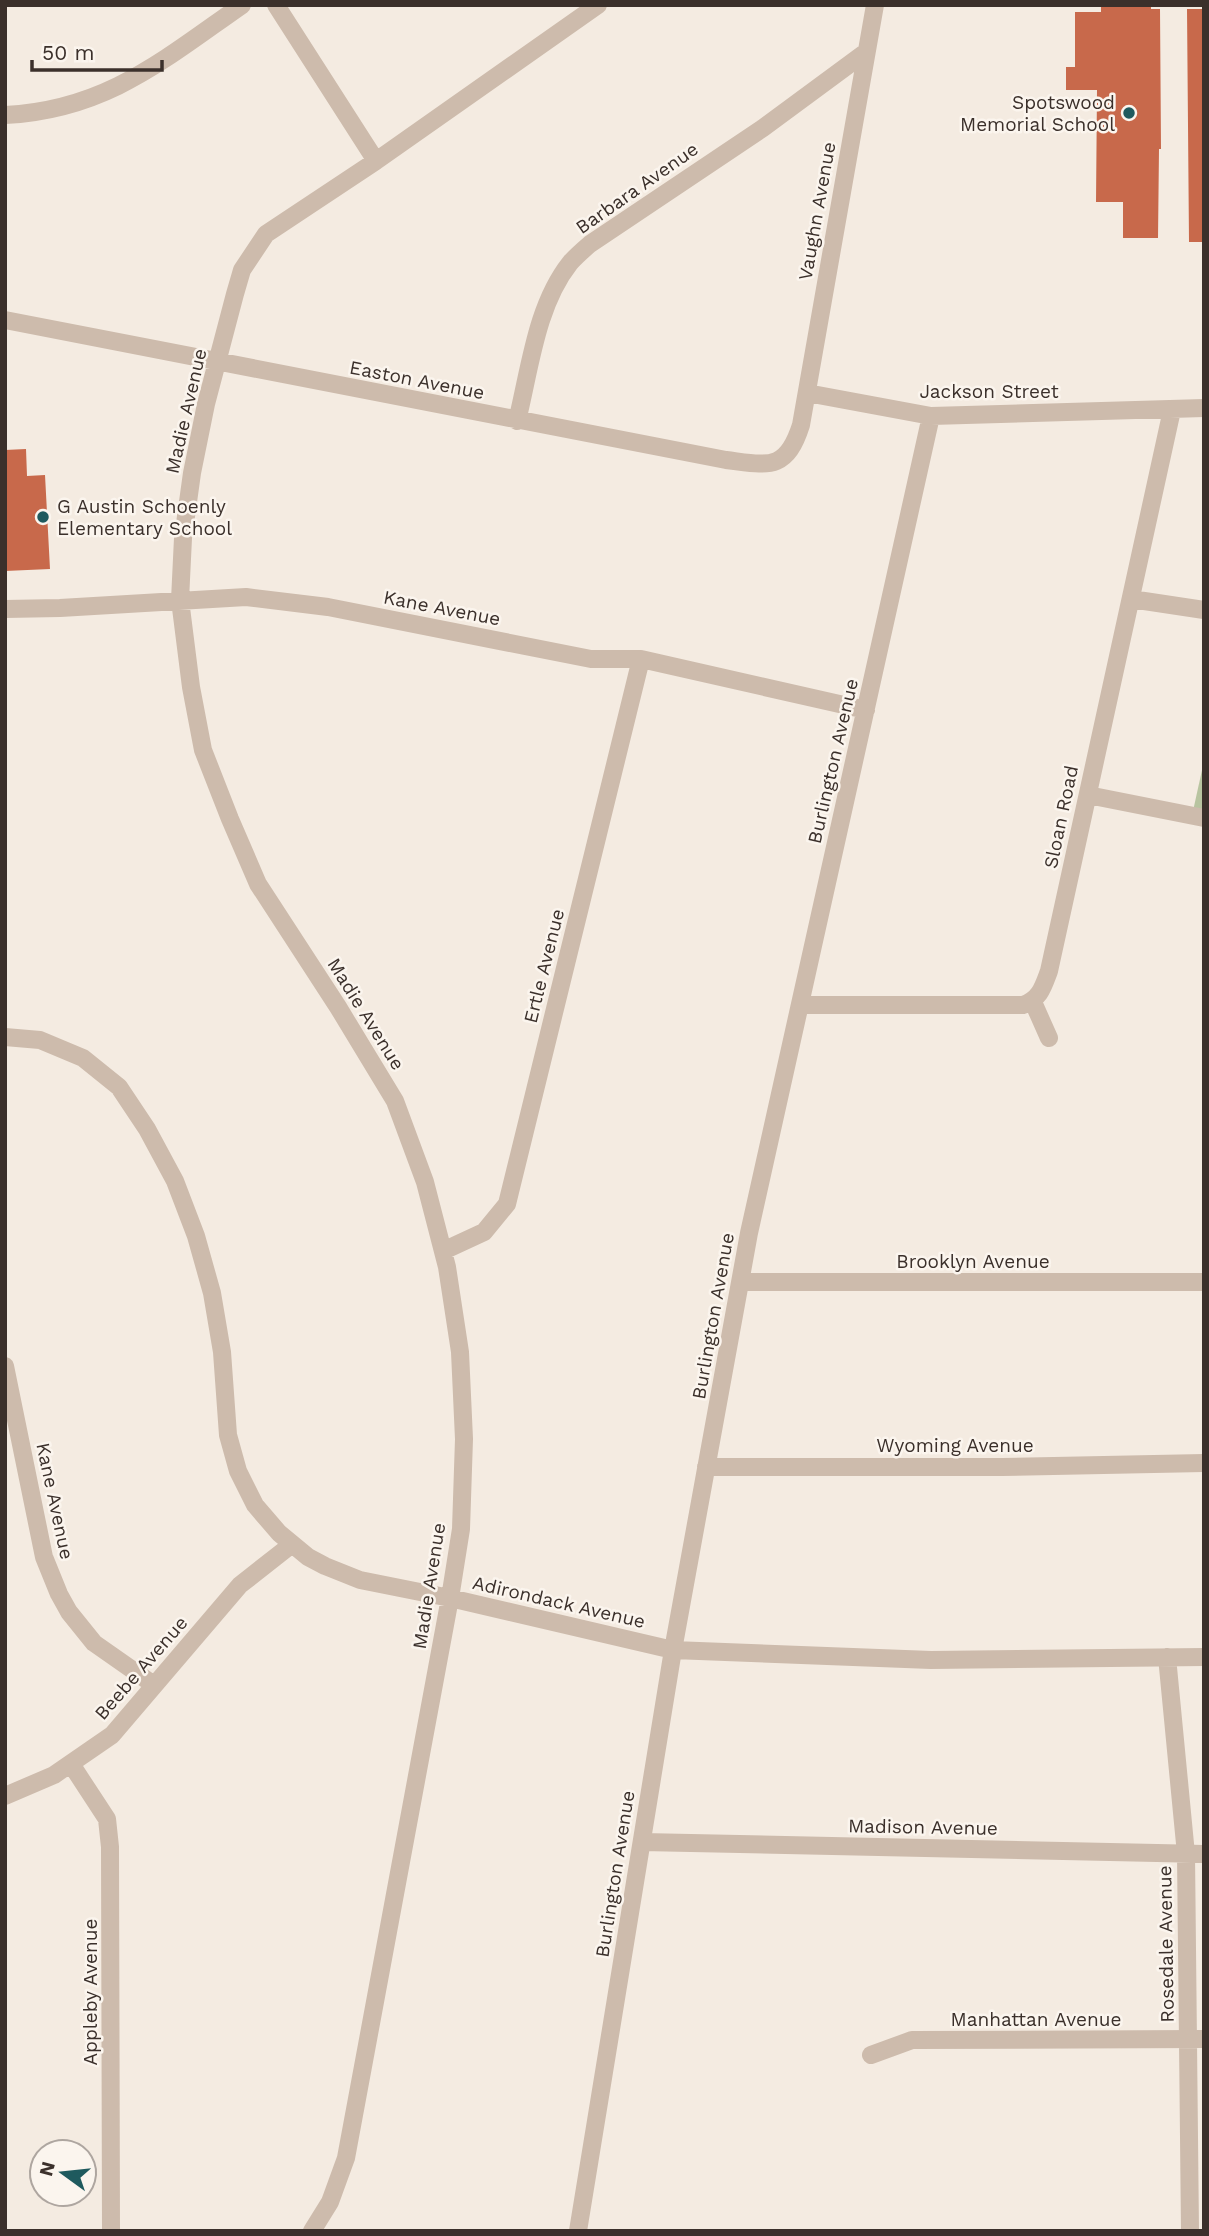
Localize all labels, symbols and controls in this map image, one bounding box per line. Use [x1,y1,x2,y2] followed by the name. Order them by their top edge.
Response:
[32,28,161,72] scale bar
[42,40,94,65] text: 50 m
[960,91,1115,136] place label: Spotswood Memorial School
[1121,105,1137,121] marker: Spotswood Memorial School
[571,137,703,239] street label: Barbara Avenue
[794,140,840,282] street label: Vaughn Avenue
[160,346,212,476] street label: Madie Avenue
[348,356,486,404] street label: Easton Avenue
[919,380,1059,403] street label: Jackson Street
[57,495,232,540] place label: G Austin Schoenly Elementary School
[35,509,51,525] marker: G Austin Schoenly Elementary School
[382,585,502,631] street label: Kane Avenue
[803,676,863,846] street label: Burlington Avenue
[1039,763,1083,871] street label: Sloan Road
[519,906,569,1026] street label: Ertle Avenue
[322,954,410,1074] street label: Madie Avenue
[687,1231,739,1401] street label: Burlington Avenue
[896,1250,1050,1273] street label: Brooklyn Avenue
[876,1434,1034,1457] street label: Wyoming Avenue
[31,1441,79,1561] street label: Kane Avenue
[408,1521,450,1651] street label: Madie Avenue
[470,1571,648,1633] street label: Adirondack Avenue
[90,1611,192,1725] street label: Beebe Avenue
[590,1789,640,1959] street label: Burlington Avenue
[848,1814,998,1840] street label: Madison Avenue
[1153,1865,1179,2023] street label: Rosedale Avenue
[79,1918,102,2066] street label: Appleby Avenue
[951,2008,1121,2031] street label: Manhattan Avenue
[28,2138,98,2208] north arrow
[34,2159,60,2179] text: N

